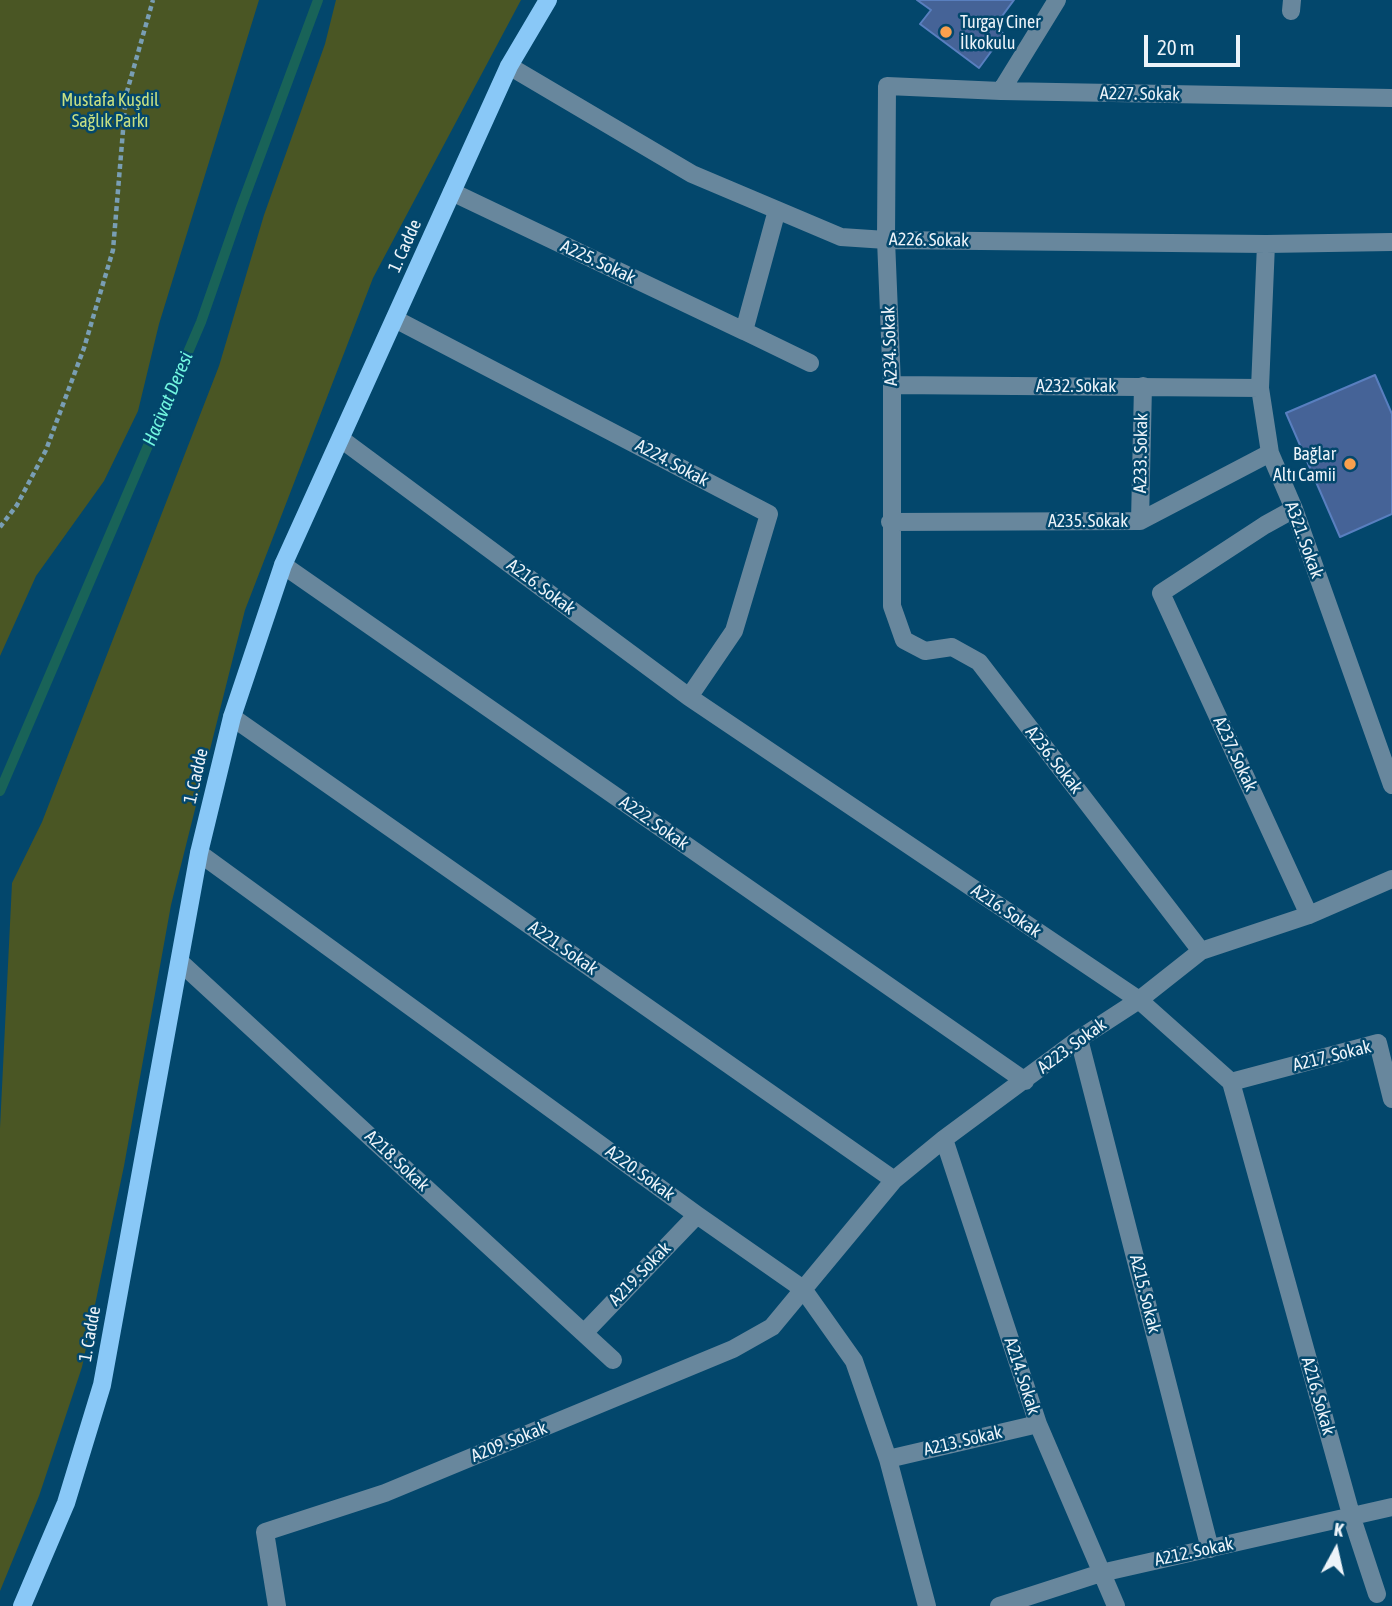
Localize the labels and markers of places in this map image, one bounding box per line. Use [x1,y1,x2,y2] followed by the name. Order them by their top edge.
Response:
[960,11,1041,54] place label: Turgay Ciner İlkokulu
[938,24,954,40] marker: Turgay Ciner İlkokulu
[1273,443,1336,486] place label: Bağlar Altı Camii
[1342,456,1358,472] marker: Bağlar Altı Camii

